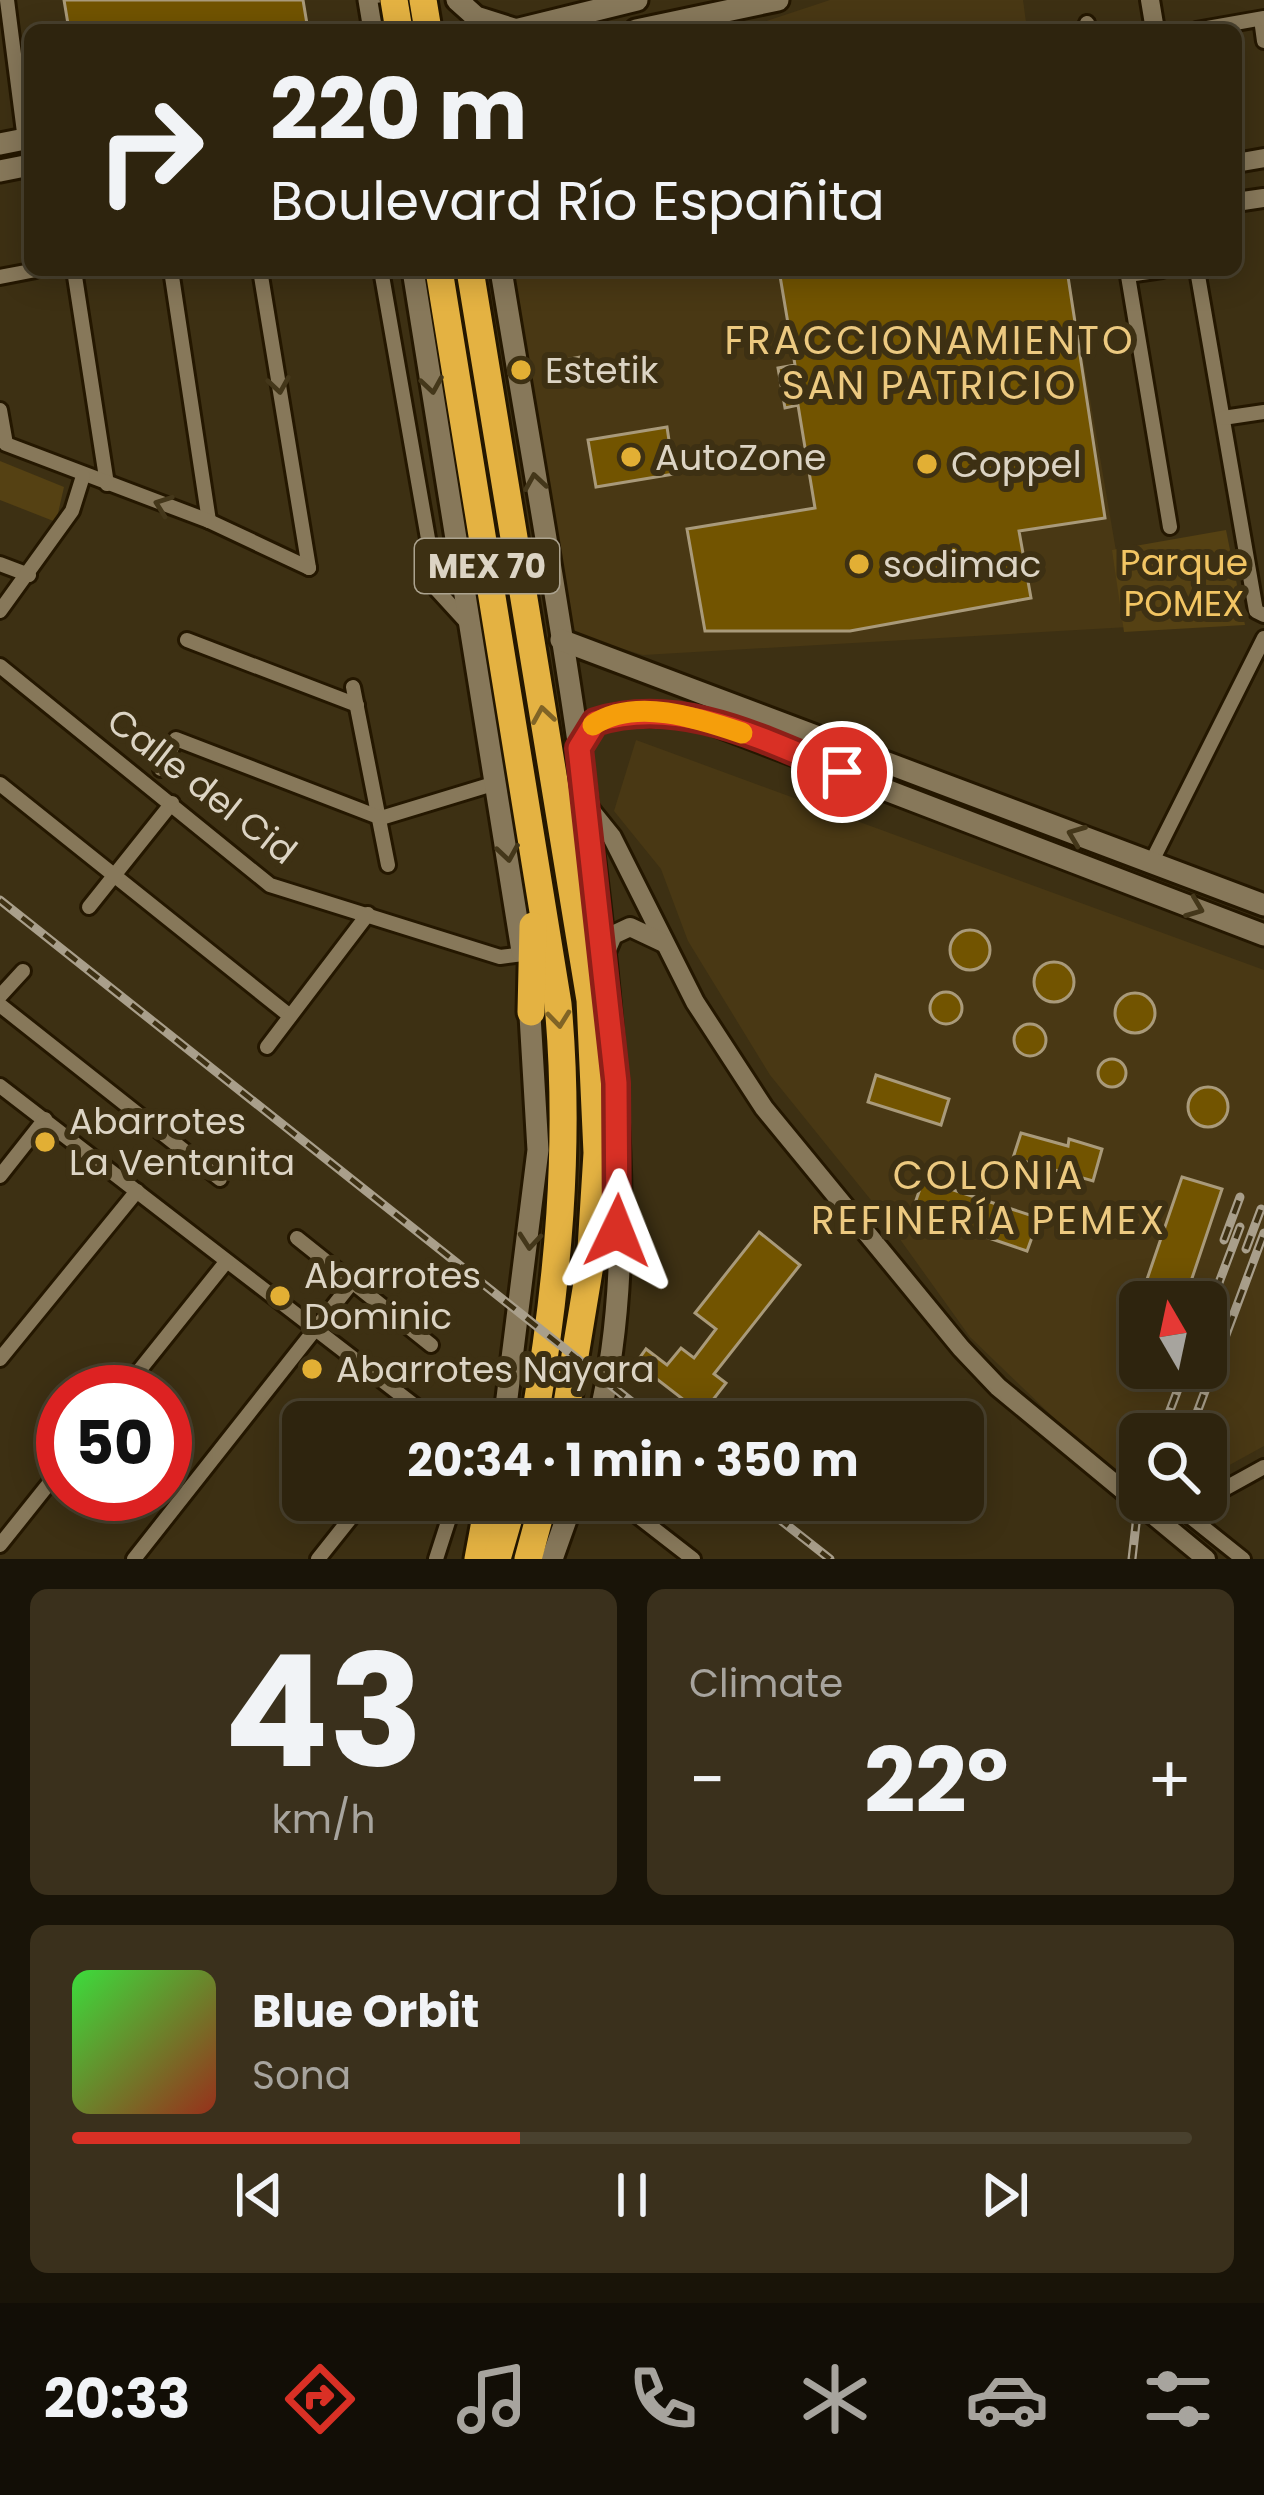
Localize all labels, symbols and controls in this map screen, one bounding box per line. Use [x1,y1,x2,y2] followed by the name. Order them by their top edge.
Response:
[270,51,527,168] text: 220 m
[72,72,228,228] icon: right
[270,163,885,239] text: Boulevard Río Españita
[724,313,1136,413] district label: FRACCIONAMIENTO SAN PATRICIO
[545,345,659,396] place label: Estetik
[508,357,534,383] marker: Estetik
[266,375,291,395] one-way arrow
[418,375,443,395] one-way arrow
[655,432,826,483] place label: AutoZone
[951,439,1082,490] place label: Coppel
[618,444,644,470] marker: AutoZone
[914,451,940,477] marker: Coppel
[523,472,549,492] one-way arrow
[154,495,175,519] one-way arrow
[1120,537,1248,629] park label: Parque POMEX
[415,539,559,593] road number: MEX 70
[883,539,1041,590] place label: sodimac
[846,551,872,577] marker: sodimac
[97,696,307,876] street label: Calle del Cid
[532,705,557,725] one-way arrow
[791,721,893,823] pin
[809,739,875,805] icon: arrive
[1067,824,1088,849] one-way arrow
[494,843,519,863] one-way arrow
[1183,894,1204,918] one-way arrow
[546,1010,571,1029] one-way arrow
[69,1096,295,1188] place label: Abarrotes La Ventanita
[32,1129,58,1155] marker: Abarrotes La Ventanita
[811,1148,1167,1248] district label: COLONIA REFINERÍA PEMEX
[554,1168,680,1294] position arrow
[518,1232,543,1251] one-way arrow
[304,1250,481,1342] place label: Abarrotes Dominic
[1119,1281,1227,1389] north arrow
[1119,1281,1227,1521] map controls
[267,1283,293,1309] marker: Abarrotes Dominic
[336,1344,655,1395] place label: Abarrotes Nayara
[299,1356,325,1382] marker: Abarrotes Nayara
[36,1365,192,1521] speed limit sign: 50
[1119,1413,1227,1521] button: search
[407,1429,859,1492] text: 20:34 · 1 min · 350 m
[224,1602,424,1821] text: 43
[689,1656,843,1711] text: Climate
[864,1717,1008,1844] text: 22°
[689,1734,725,1826] text: −
[1147,1734,1192,1826] text: +
[272,1792,375,1847] text: km/h
[252,1980,479,2043] text: Blue Orbit
[252,2048,351,2103] text: Sona
[226,2162,292,2228] icon: previous
[599,2162,665,2228] icon: pause
[972,2162,1038,2228] icon: next
[278,2357,362,2441] icon: directions
[450,2357,534,2441] icon: music
[621,2357,705,2441] icon: phone
[793,2357,877,2441] icon: climate
[965,2357,1049,2441] icon: car
[1136,2357,1220,2441] icon: filters
[44,2361,191,2437] text: 20:33

